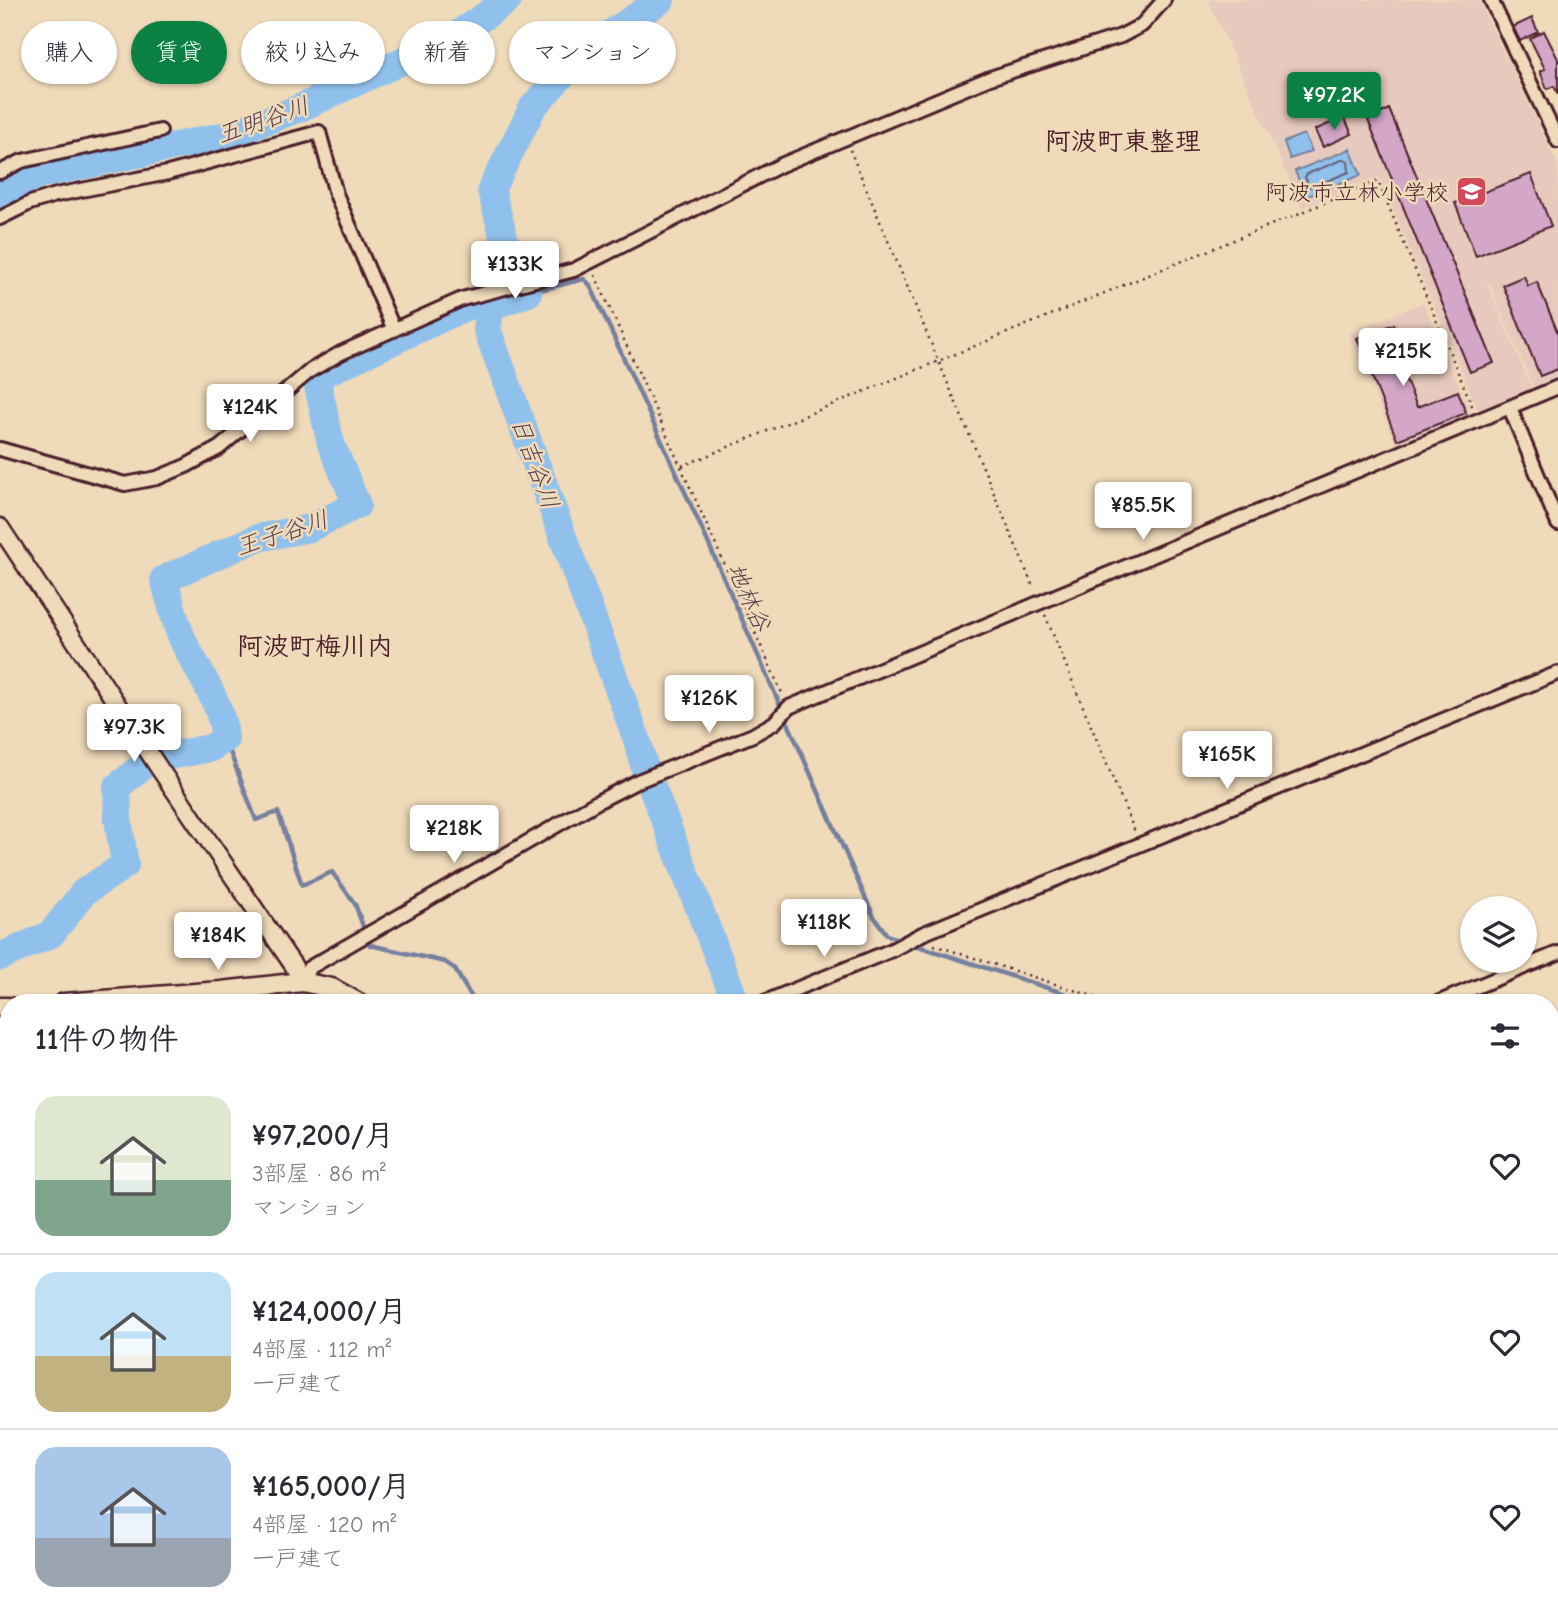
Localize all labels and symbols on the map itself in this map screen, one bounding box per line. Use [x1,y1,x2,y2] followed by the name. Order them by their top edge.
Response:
[1277,72,1391,132] pin: ¥97.2K
[213,91,313,149] water label: 五明谷川
[1045,127,1201,157] district label: 阿波町東整理
[1455,175,1489,209] school or university icon: 阿波市立林小学校
[1265,179,1449,206] place label: 阿波市立林小学校
[466,242,564,301] pin: ¥133K
[1354,328,1452,388] pin: ¥215K
[201,384,299,444] pin: ¥124K
[505,413,565,513] water label: 日吉谷川
[1086,482,1200,542] pin: ¥85.5K
[232,505,332,561] water label: 王子谷川
[722,558,777,636] water label: 地林谷
[237,632,393,662] district label: 阿波町梅川内
[660,676,758,735] pin: ¥126K
[77,704,191,764] pin: ¥97.3K
[1178,732,1276,791] pin: ¥165K
[405,806,503,865] pin: ¥218K
[775,900,873,959] pin: ¥118K
[169,912,267,972] pin: ¥184K

